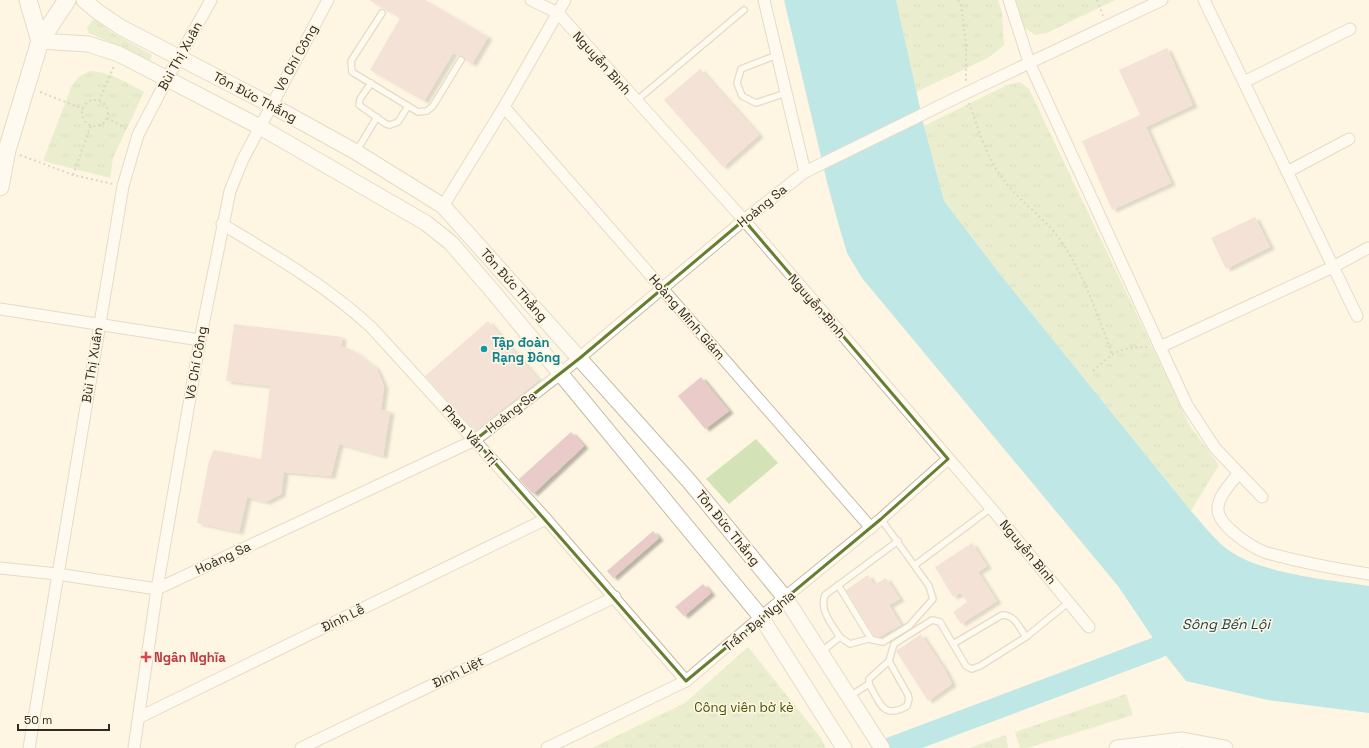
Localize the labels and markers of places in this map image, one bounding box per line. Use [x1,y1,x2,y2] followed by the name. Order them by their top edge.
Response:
[492,334,560,366] place label: Tập đoàn Rạng Đông
[479,344,489,354] marker: Tập đoàn Rạng Đông
[154,649,226,666] place label: Ngân Nghĩa
[141,652,151,662] marker: Ngân Nghĩa

